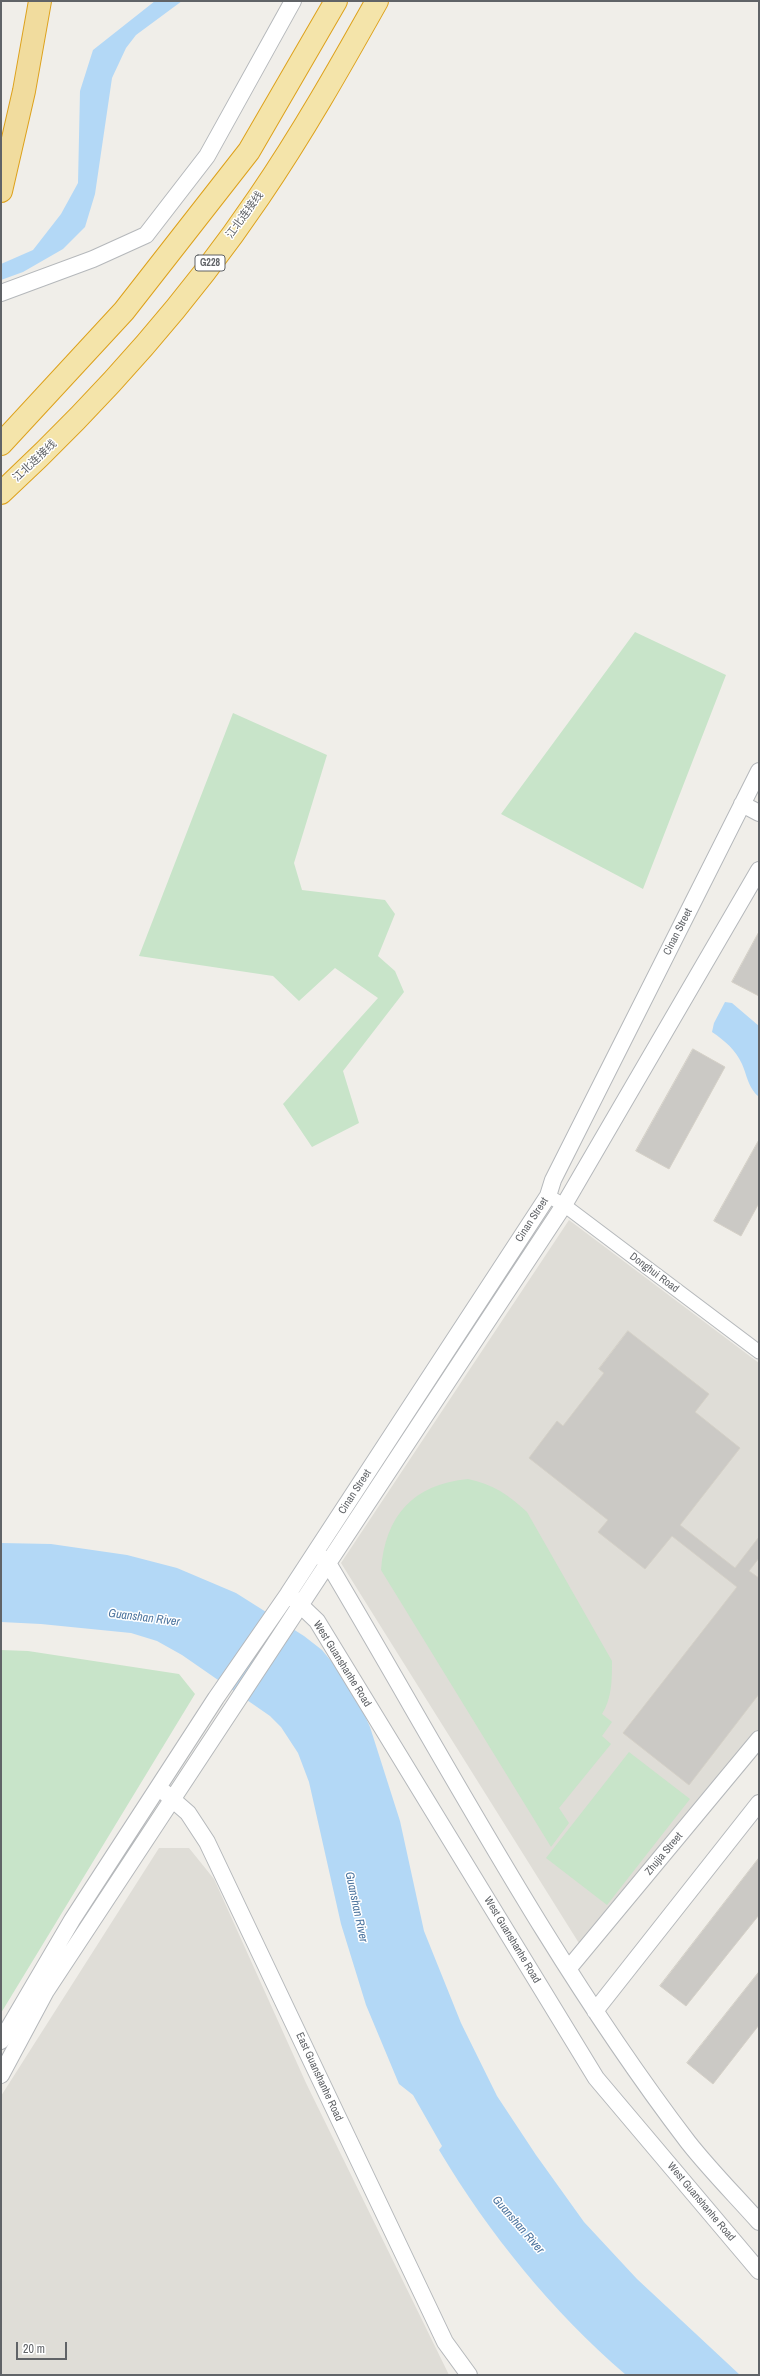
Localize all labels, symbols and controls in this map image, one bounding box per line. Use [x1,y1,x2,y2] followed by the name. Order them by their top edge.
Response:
[223,189,267,241] street label: 江北连接线
[195,255,225,271] road number: G228
[10,437,60,485] street label: 江北连接线
[661,906,695,958] street label: Cinan Street
[513,1195,551,1245] street label: Cinan Street
[627,1250,681,1296] street label: Donghui Road
[336,1467,374,1517] street label: Cinan Street
[108,1606,180,1630] water label: Guanshan River
[310,1619,374,1709] street label: West Guanshanhe Road
[642,1830,686,1878] street label: Zhujia Street
[342,1870,370,1944] water label: Guanshan River
[481,1894,543,1986] street label: West Guanshanhe Road
[293,2031,345,2123] street label: East Guanshanhe Road
[664,2160,738,2244] street label: West Guanshanhe Road
[489,2193,547,2257] water label: Guanshan River
[18,2334,69,2360] scale bar
[23,2341,45,2357] text: 20 m

